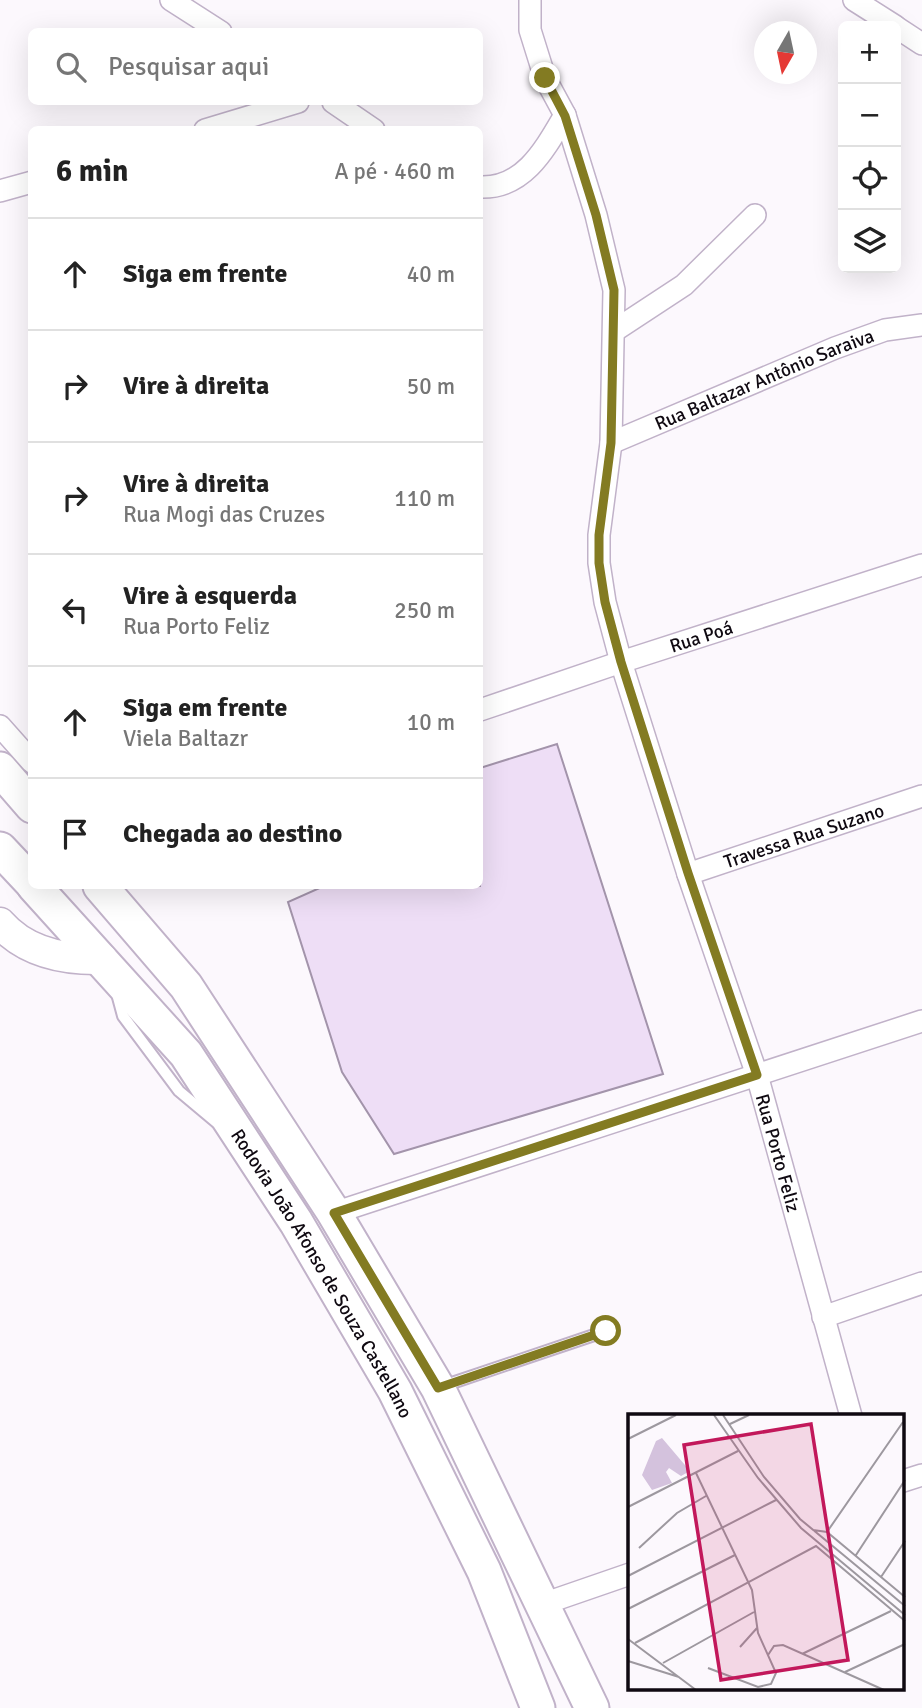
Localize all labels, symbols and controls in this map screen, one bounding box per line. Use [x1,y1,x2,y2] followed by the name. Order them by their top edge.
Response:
[754,21,817,84] north arrow
[838,21,901,273] map controls
[838,21,901,84] button: +
[28,28,483,105] search box
[52,48,90,86] icon: search
[108,51,269,83] text: Pesquisar aqui
[529,62,560,93] route end
[838,84,901,147] button: −
[838,147,901,210] button: locate
[56,153,128,190] text: 6 min
[334,157,455,186] text: A pé · 460 m
[838,210,901,273] button: layers
[56,255,94,293] icon: ahead
[123,258,287,290] text: Siga em frente
[407,260,455,289] text: 40 m
[651,324,877,436] street label: Rua Baltazar Antônio Saraiva
[56,367,94,405] icon: right
[123,370,269,402] text: Vire à direita
[407,372,455,401] text: 50 m
[123,468,269,500] text: Vire à direita
[56,479,94,517] icon: right
[394,484,455,513] text: 110 m
[123,500,325,529] text: Rua Mogi das Cruzes
[123,580,297,612] text: Vire à esquerda
[56,591,94,629] icon: left
[394,596,455,625] text: 250 m
[123,612,270,641] text: Rua Porto Feliz
[667,616,736,659] street label: Rua Poá
[123,692,287,724] text: Siga em frente
[56,703,94,741] icon: ahead
[407,708,455,737] text: 10 m
[123,724,248,753] text: Viela Baltazr
[721,798,887,874] street label: Travessa Rua Suzano
[56,815,94,853] icon: arrive
[123,818,342,850] text: Chegada ao destino
[750,1091,805,1215] street label: Rua Porto Feliz
[225,1125,418,1422] street label: Rodovia João Afonso de Souza Castellano
[590,1315,621,1346] route start
[628,1414,904,1690] inset map

